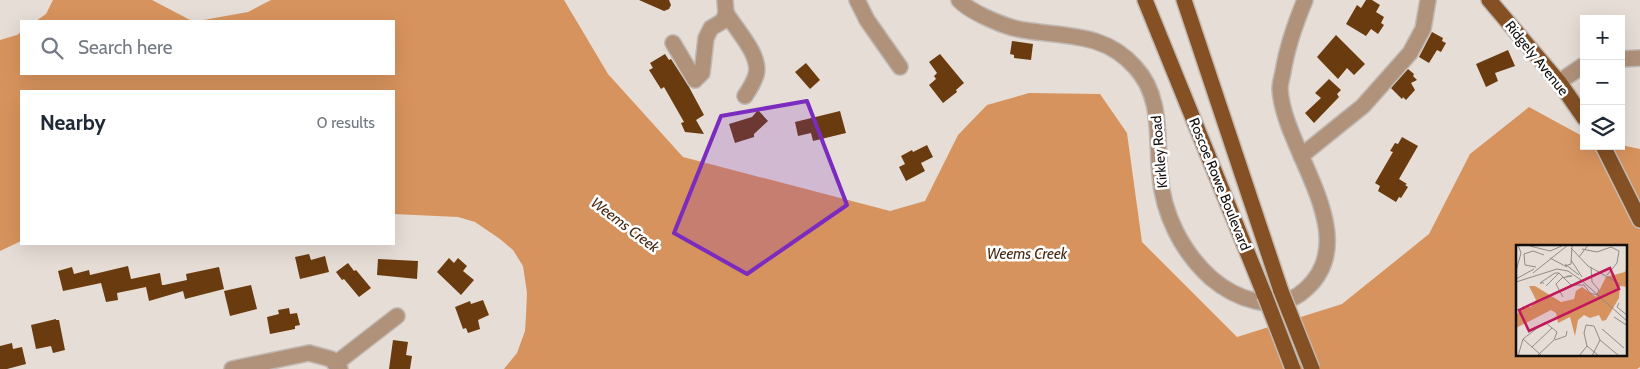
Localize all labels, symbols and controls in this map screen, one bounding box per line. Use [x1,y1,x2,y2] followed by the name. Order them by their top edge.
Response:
[1580,15,1625,150] map controls
[1580,15,1625,60] button: +
[1501,17,1573,99] street label: Ridgely Avenue
[20,20,395,75] search box
[38,34,66,62] icon: search
[78,36,172,59] text: Search here
[1580,60,1625,105] button: −
[1580,105,1625,150] button: layers
[40,110,106,135] text: Nearby
[316,113,375,132] text: 0 results
[1147,115,1171,189] street label: Kirkley Road
[1185,115,1255,253] street label: Roscoe Rowe Boulevard
[587,194,663,257] water label: Weems Creek
[987,245,1068,263] water label: Weems Creek
[1516,245,1628,356] inset map

